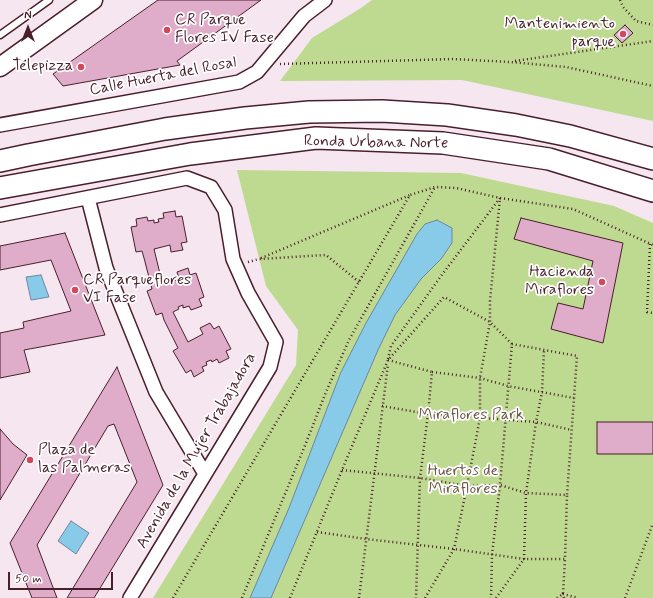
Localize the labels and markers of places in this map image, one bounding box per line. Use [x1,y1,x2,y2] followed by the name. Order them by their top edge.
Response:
[175,11,274,49] place label: CR Parque Flores IV Fase
[504,15,615,53] place label: Mantenimiento parque
[162,25,172,35] marker: CR Parque Flores IV Fase
[618,29,628,39] marker: Mantenimiento parque
[13,57,73,77] place label: Telepizza
[76,62,86,72] marker: Telepizza
[525,263,594,301] place label: Hacienda Miraflores
[83,271,191,309] place label: CR Parqueflores VI Fase
[597,277,607,287] marker: Hacienda Miraflores
[70,285,80,295] marker: CR Parqueflores VI Fase
[38,441,130,479] place label: Plaza de las Palmeras
[25,455,35,465] marker: Plaza de las Palmeras

